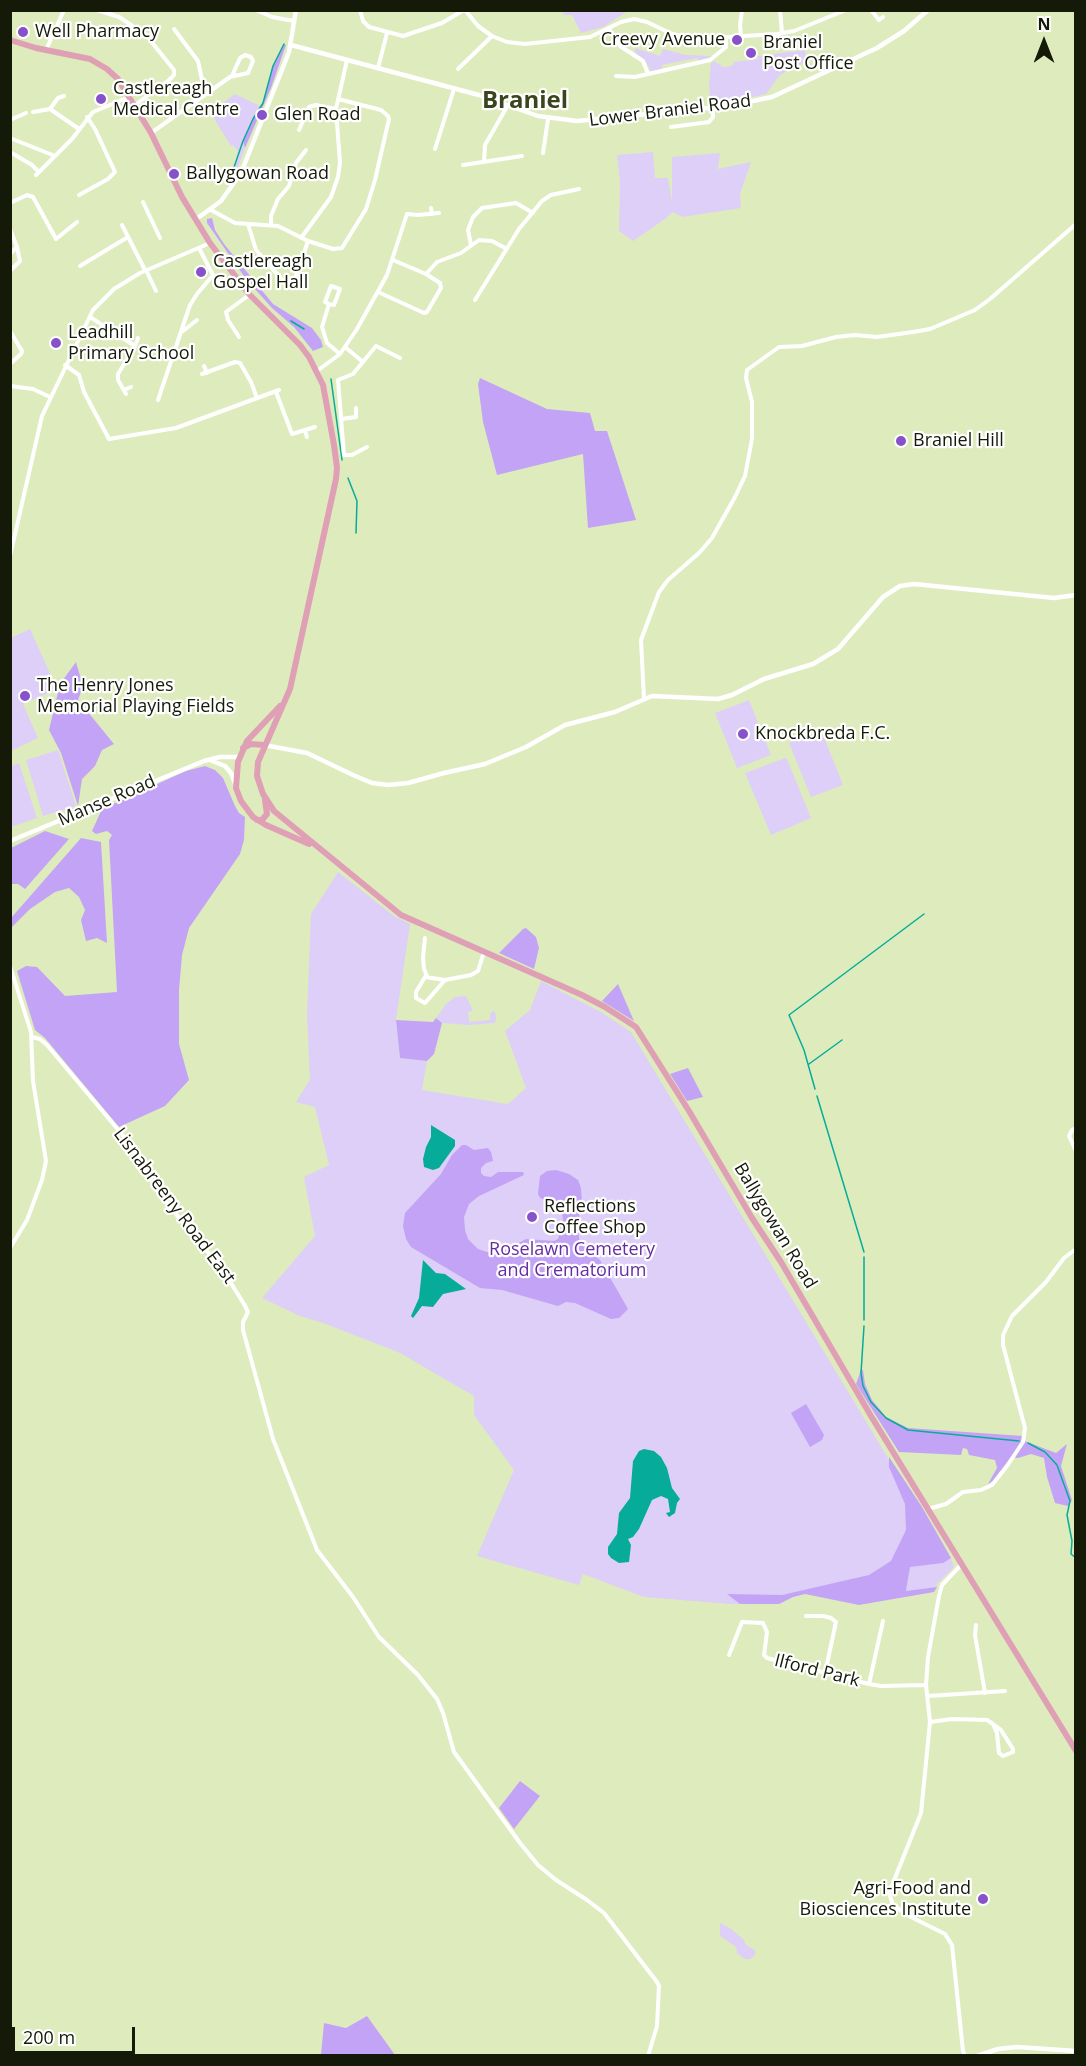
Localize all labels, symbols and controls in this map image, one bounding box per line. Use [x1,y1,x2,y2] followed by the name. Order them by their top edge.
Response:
[1014,12,1074,72] north arrow
[1037,13,1051,35] text: N
[35,21,159,43] place label: Well Pharmacy
[16,25,30,39] marker: Well Pharmacy
[601,29,725,51] place label: Creevy Avenue
[763,32,854,74] place label: Braniel Post Office
[730,33,744,47] marker: Creevy Avenue
[744,46,758,60] marker: Braniel Post Office
[113,78,239,121] place label: Castlereagh Medical Centre
[482,87,568,115] district label: Braniel
[588,90,752,132] street label: Lower Braniel Road
[94,92,108,106] marker: Castlereagh Medical Centre
[274,104,360,126] place label: Glen Road
[255,108,269,122] marker: Glen Road
[186,163,329,185] place label: Ballygowan Road
[167,167,181,181] marker: Ballygowan Road
[213,251,312,294] place label: Castlereagh Gospel Hall
[194,265,208,279] marker: Castlereagh Gospel Hall
[68,322,194,364] place label: Leadhill Primary School
[49,336,63,350] marker: Leadhill Primary School
[913,430,1004,452] place label: Braniel Hill
[894,434,908,448] marker: Braniel Hill
[37,675,234,718] place label: The Henry Jones Memorial Playing Fields
[18,689,32,703] marker: The Henry Jones Memorial Playing Fields
[755,723,890,745] place label: Knockbreda F.C.
[736,727,750,741] marker: Knockbreda F.C.
[55,771,159,831] street label: Manse Road
[108,1124,240,1288] street label: Lisnabreeny Road East
[729,1159,821,1293] street label: Ballygowan Road
[544,1196,646,1238] place label: Reflections Coffee Shop
[525,1210,539,1224] marker: Reflections Coffee Shop
[489,1239,655,1282] park label: Roselawn Cemetery and Crematorium
[772,1650,862,1692] street label: Ilford Park
[800,1878,971,1920] place label: Agri-Food and Biosciences Institute
[976,1892,990,1906] marker: Agri-Food and Biosciences Institute
[15,2015,138,2053] scale bar
[23,2025,75,2049] text: 200 m

